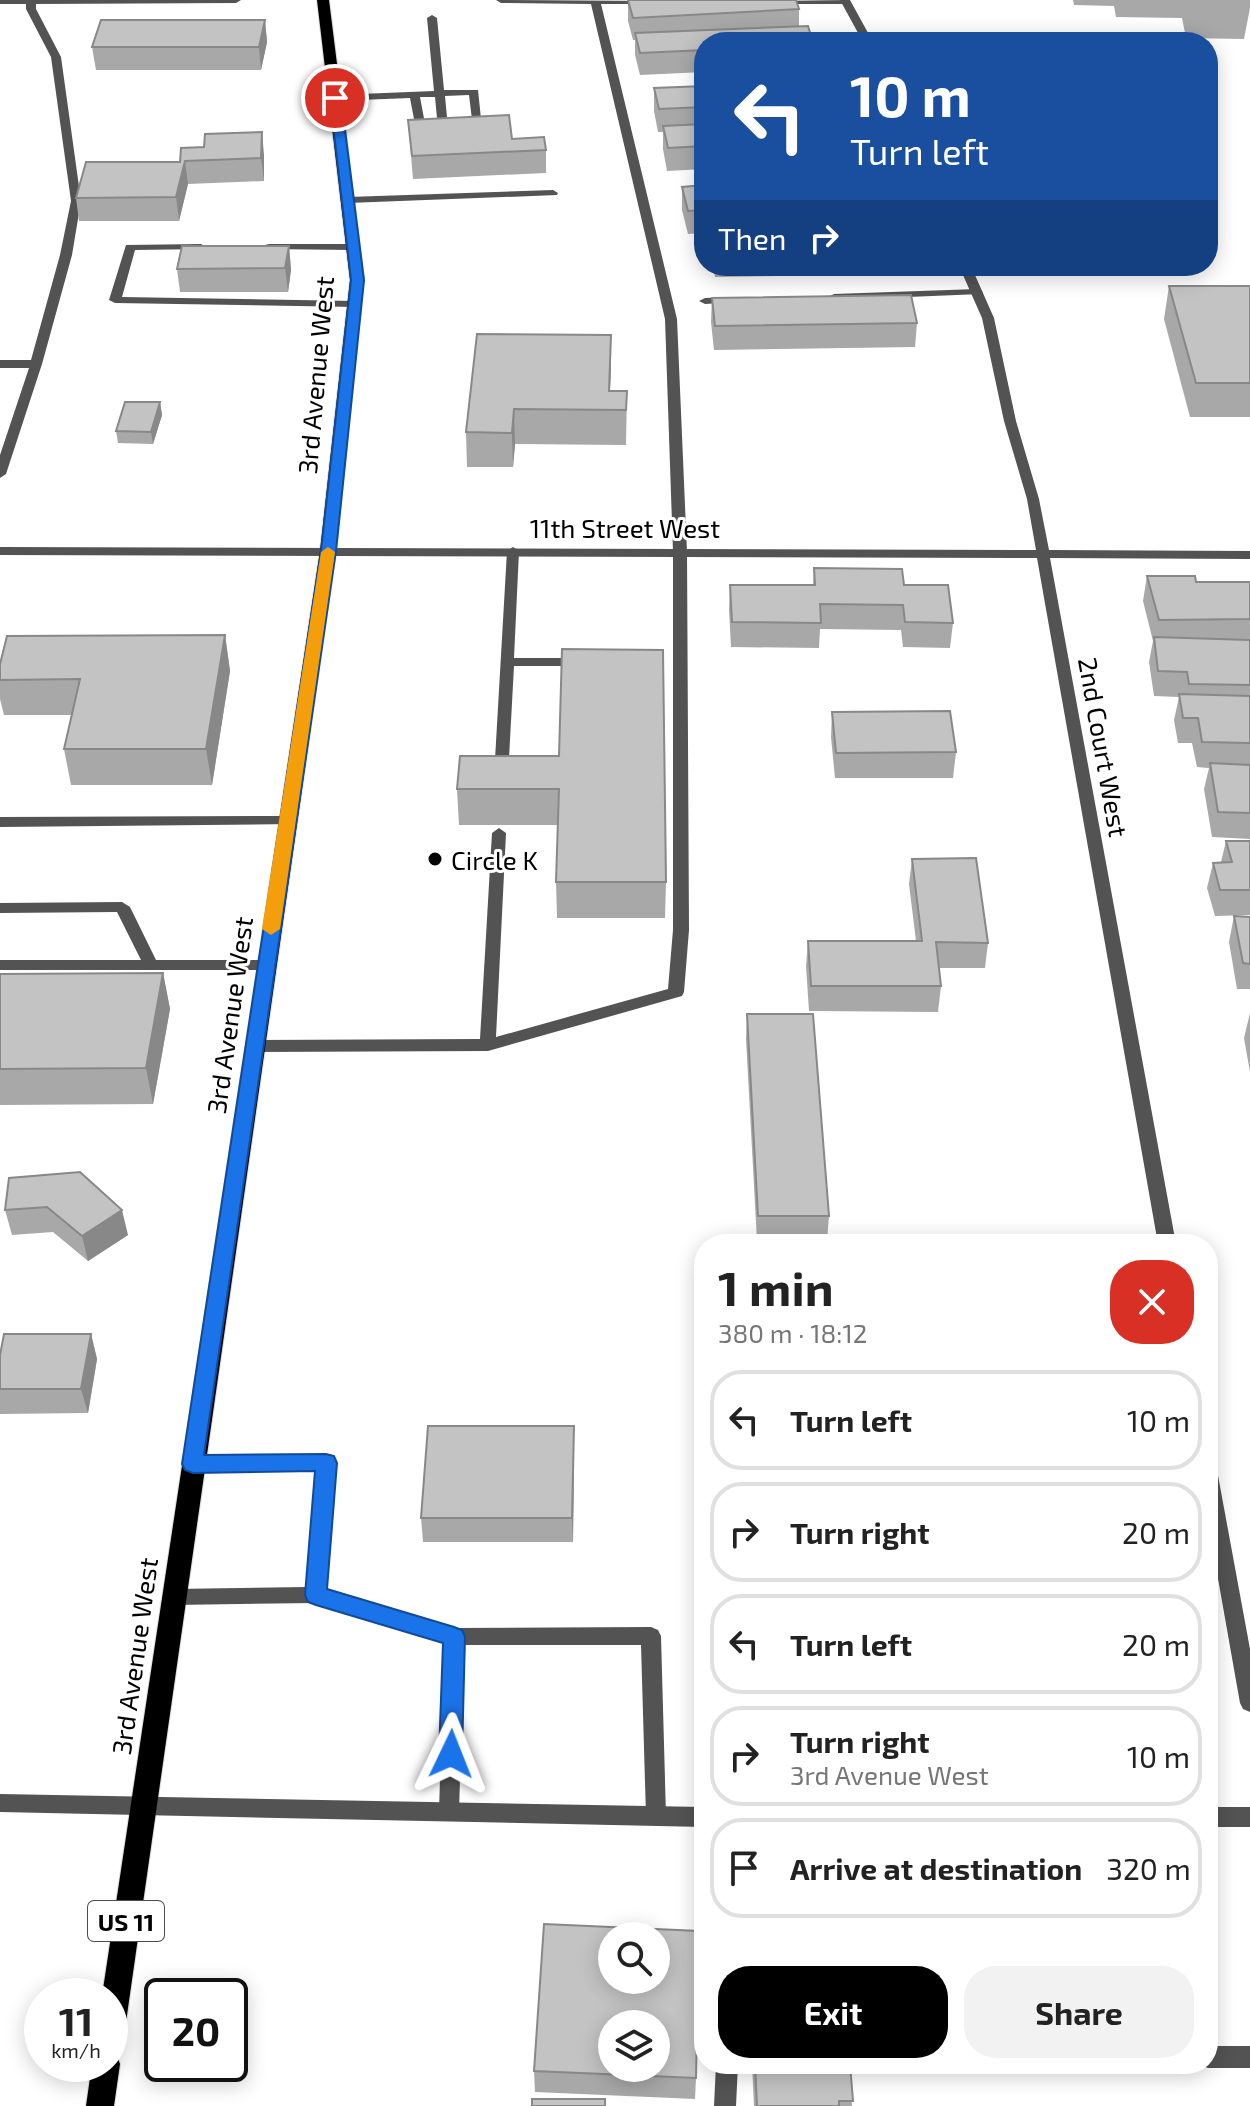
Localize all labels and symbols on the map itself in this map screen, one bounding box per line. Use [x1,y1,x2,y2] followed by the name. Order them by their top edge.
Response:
[301,64,369,132] pin
[291,275,339,475] street label: 3rd Avenue West
[530,512,720,543] street label: 11th Street West
[1073,655,1135,839] street label: 2nd Court West
[451,844,538,875] place label: Circle K
[426,850,444,868] marker: Circle K
[200,914,258,1115] street label: 3rd Avenue West
[105,1555,163,1756] street label: 3rd Avenue West
[409,1712,493,1796] position arrow
[88,1901,164,1941] road number: US 11
[144,1978,248,2082] speed limit sign: 20

